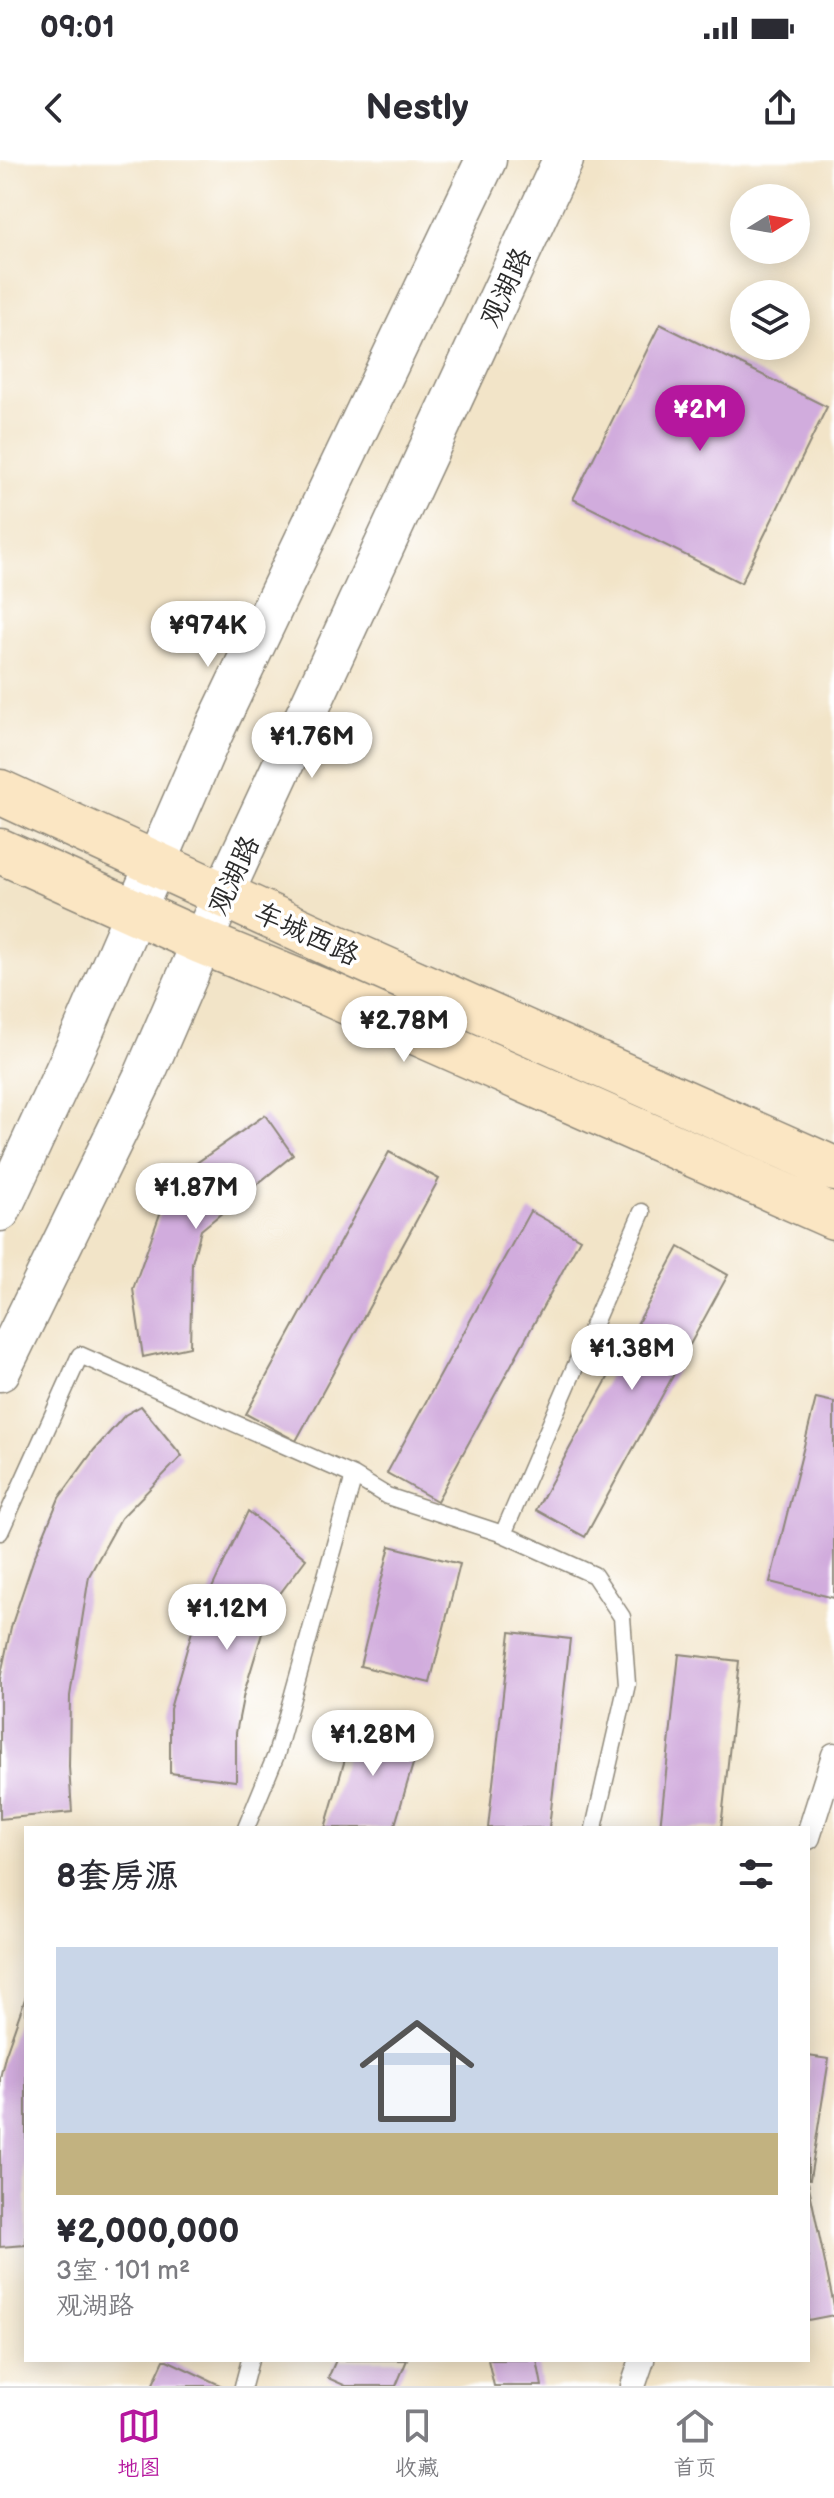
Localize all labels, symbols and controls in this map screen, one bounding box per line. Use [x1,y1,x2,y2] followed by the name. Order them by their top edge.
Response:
[40,10,115,46] text: 09:01
[32,86,76,130] icon: back
[758,86,802,130] icon: share
[366,87,469,130] text: Nestly
[730,184,810,264] north arrow
[730,184,810,360] map controls
[474,243,539,333] street label: 观湖路
[730,280,810,360] button: layers
[661,385,739,453] pin: ¥2M
[673,395,727,426] text: ¥2M
[152,601,264,669] pin: ¥974K
[169,611,247,642] text: ¥974K
[247,712,377,780] pin: ¥1.76M
[270,722,354,753] text: ¥1.76M
[202,831,267,921] street label: 观湖路
[249,896,364,973] street label: 车城西路
[339,996,469,1064] pin: ¥2.78M
[359,1006,449,1037] text: ¥2.78M
[131,1163,261,1231] pin: ¥1.87M
[153,1173,239,1204] text: ¥1.87M
[567,1324,697,1392] pin: ¥1.38M
[589,1334,675,1365] text: ¥1.38M
[162,1584,292,1652] pin: ¥1.12M
[186,1594,268,1625] text: ¥1.12M
[308,1710,438,1778] pin: ¥1.28M
[330,1720,416,1751] text: ¥1.28M
[734,1852,778,1896] icon: filters
[56,1856,178,1897] text: 8套房源
[345,1999,489,2143] icon: home
[56,2211,239,2252] text: ¥2,000,000
[56,2256,190,2287] text: 3室 · 101 m²
[56,2291,134,2322] text: 观湖路
[117,2404,161,2482] tab: 地图
[395,2404,439,2482] tab: 收藏
[673,2404,717,2482] tab: 首页

